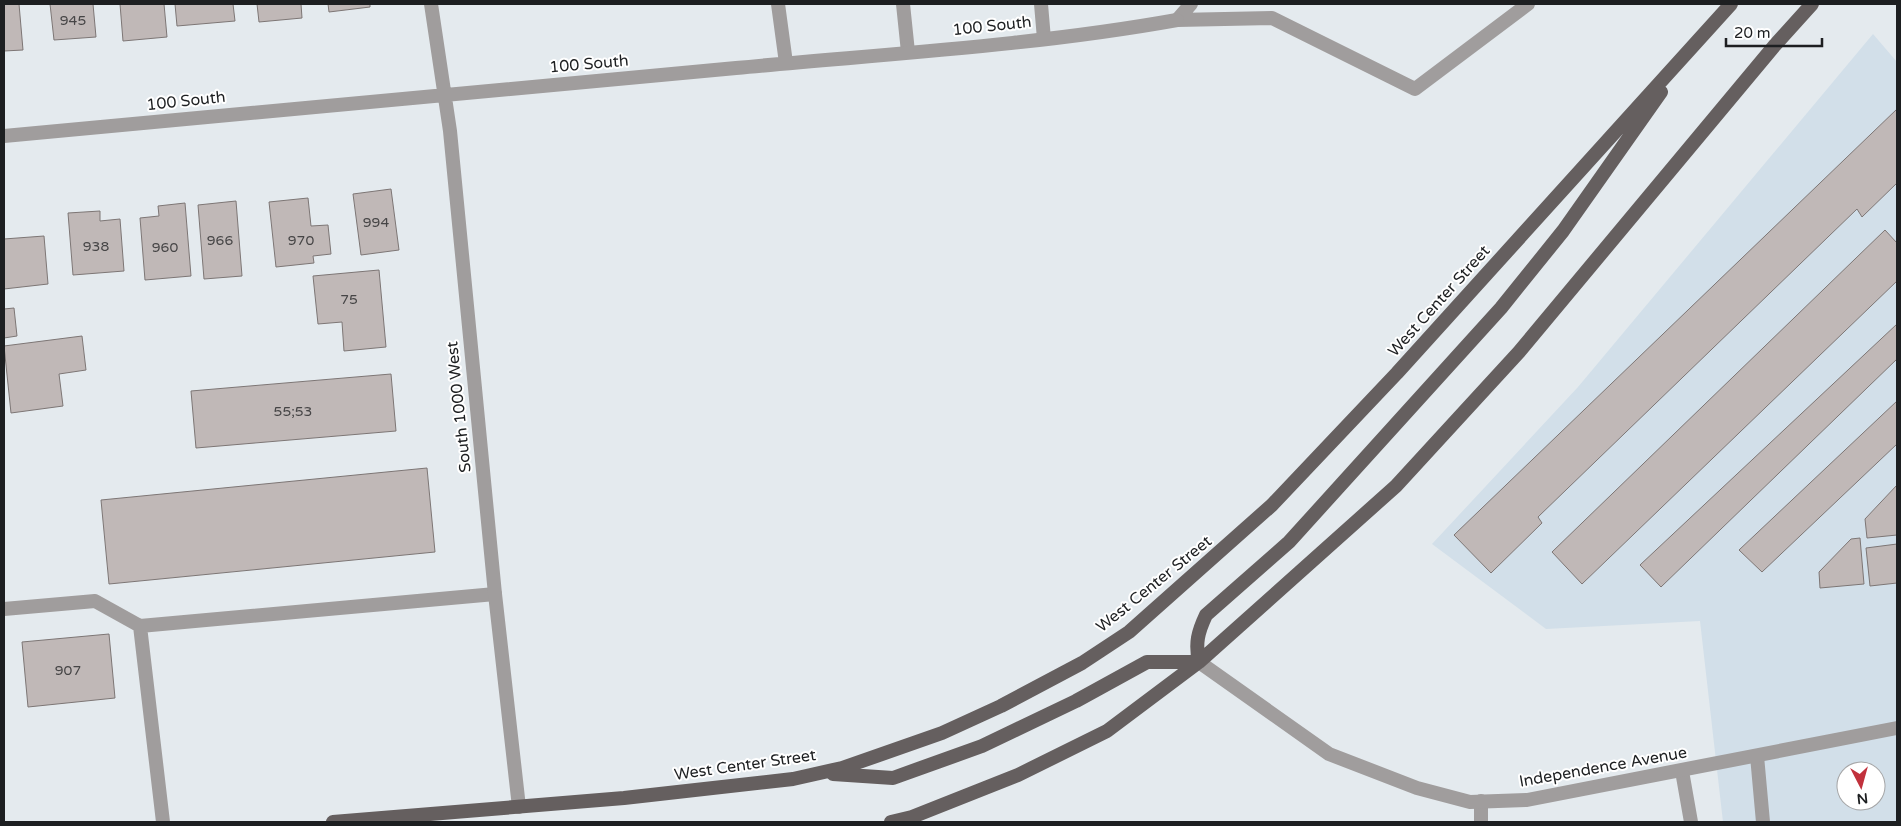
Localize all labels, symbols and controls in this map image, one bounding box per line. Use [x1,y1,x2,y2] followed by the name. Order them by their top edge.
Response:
[60,12,86,29] house number: 945
[951,12,1033,40] street label: 100 South
[1726,15,1822,47] scale bar
[1734,24,1771,42] text: 20 m
[549,51,629,77] street label: 100 South
[145,87,227,115] street label: 100 South
[363,214,389,231] house number: 994
[207,232,233,249] house number: 966
[288,232,314,249] house number: 970
[83,238,109,255] house number: 938
[152,239,178,256] house number: 960
[1384,241,1494,361] street label: West Center Street
[340,291,358,308] house number: 75
[442,340,476,474] street label: South 1000 West
[274,403,312,420] house number: 55;53
[1092,531,1216,637] street label: West Center Street
[55,662,81,679] house number: 907
[1518,742,1688,792] street label: Independence Avenue
[673,745,817,785] street label: West Center Street
[1836,761,1886,811] north arrow
[1856,789,1869,807] text: N

